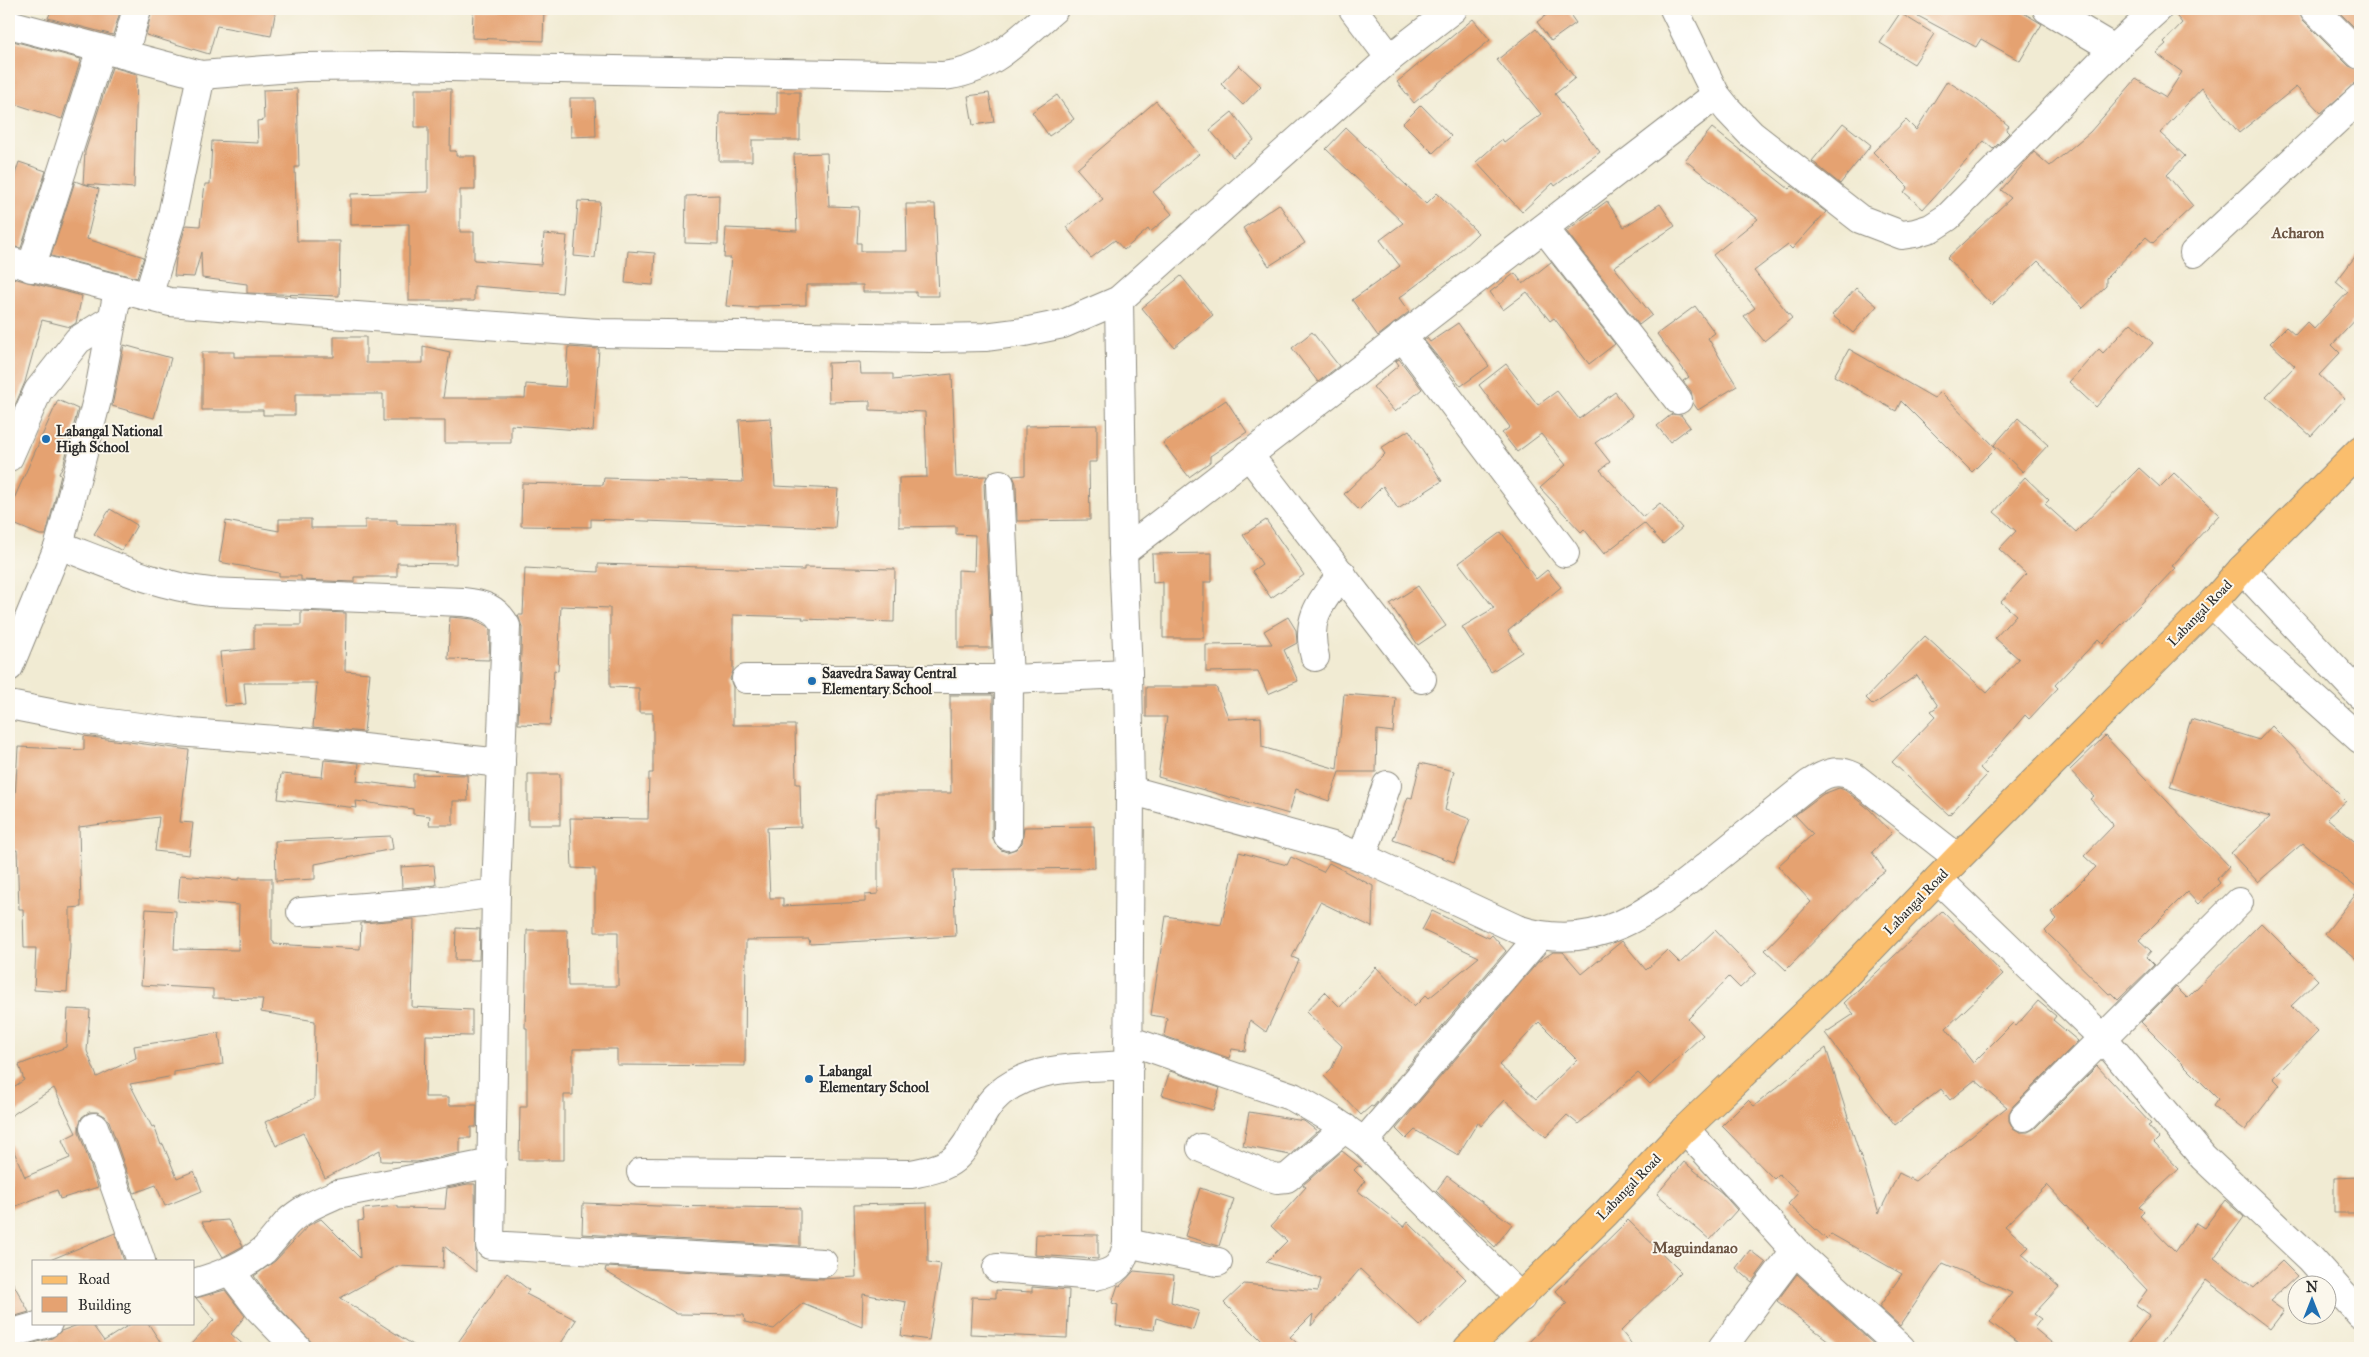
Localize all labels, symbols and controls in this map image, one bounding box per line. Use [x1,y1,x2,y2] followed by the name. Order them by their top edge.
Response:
[2271,224,2325,242] district label: Acharon
[56,423,164,457] place label: Labangal National High School
[40,433,52,445] marker: Labangal National High School
[2164,576,2236,650] street label: Labangal Road
[822,665,958,699] place label: Saavedra Saway Central Elementary School
[806,675,818,687] marker: Saavedra Saway Central Elementary School
[1880,865,1952,939] street label: Labangal Road
[819,1063,930,1097] place label: Labangal Elementary School
[803,1073,815,1085] marker: Labangal Elementary School
[1593,1150,1665,1224] street label: Labangal Road
[1652,1239,1738,1258] district label: Maguindanao
[32,1260,195,1324] legend
[78,1270,110,1288] text: Road
[2286,1274,2336,1324] north arrow
[2306,1279,2318,1296] text: N
[78,1296,132,1314] text: Building

